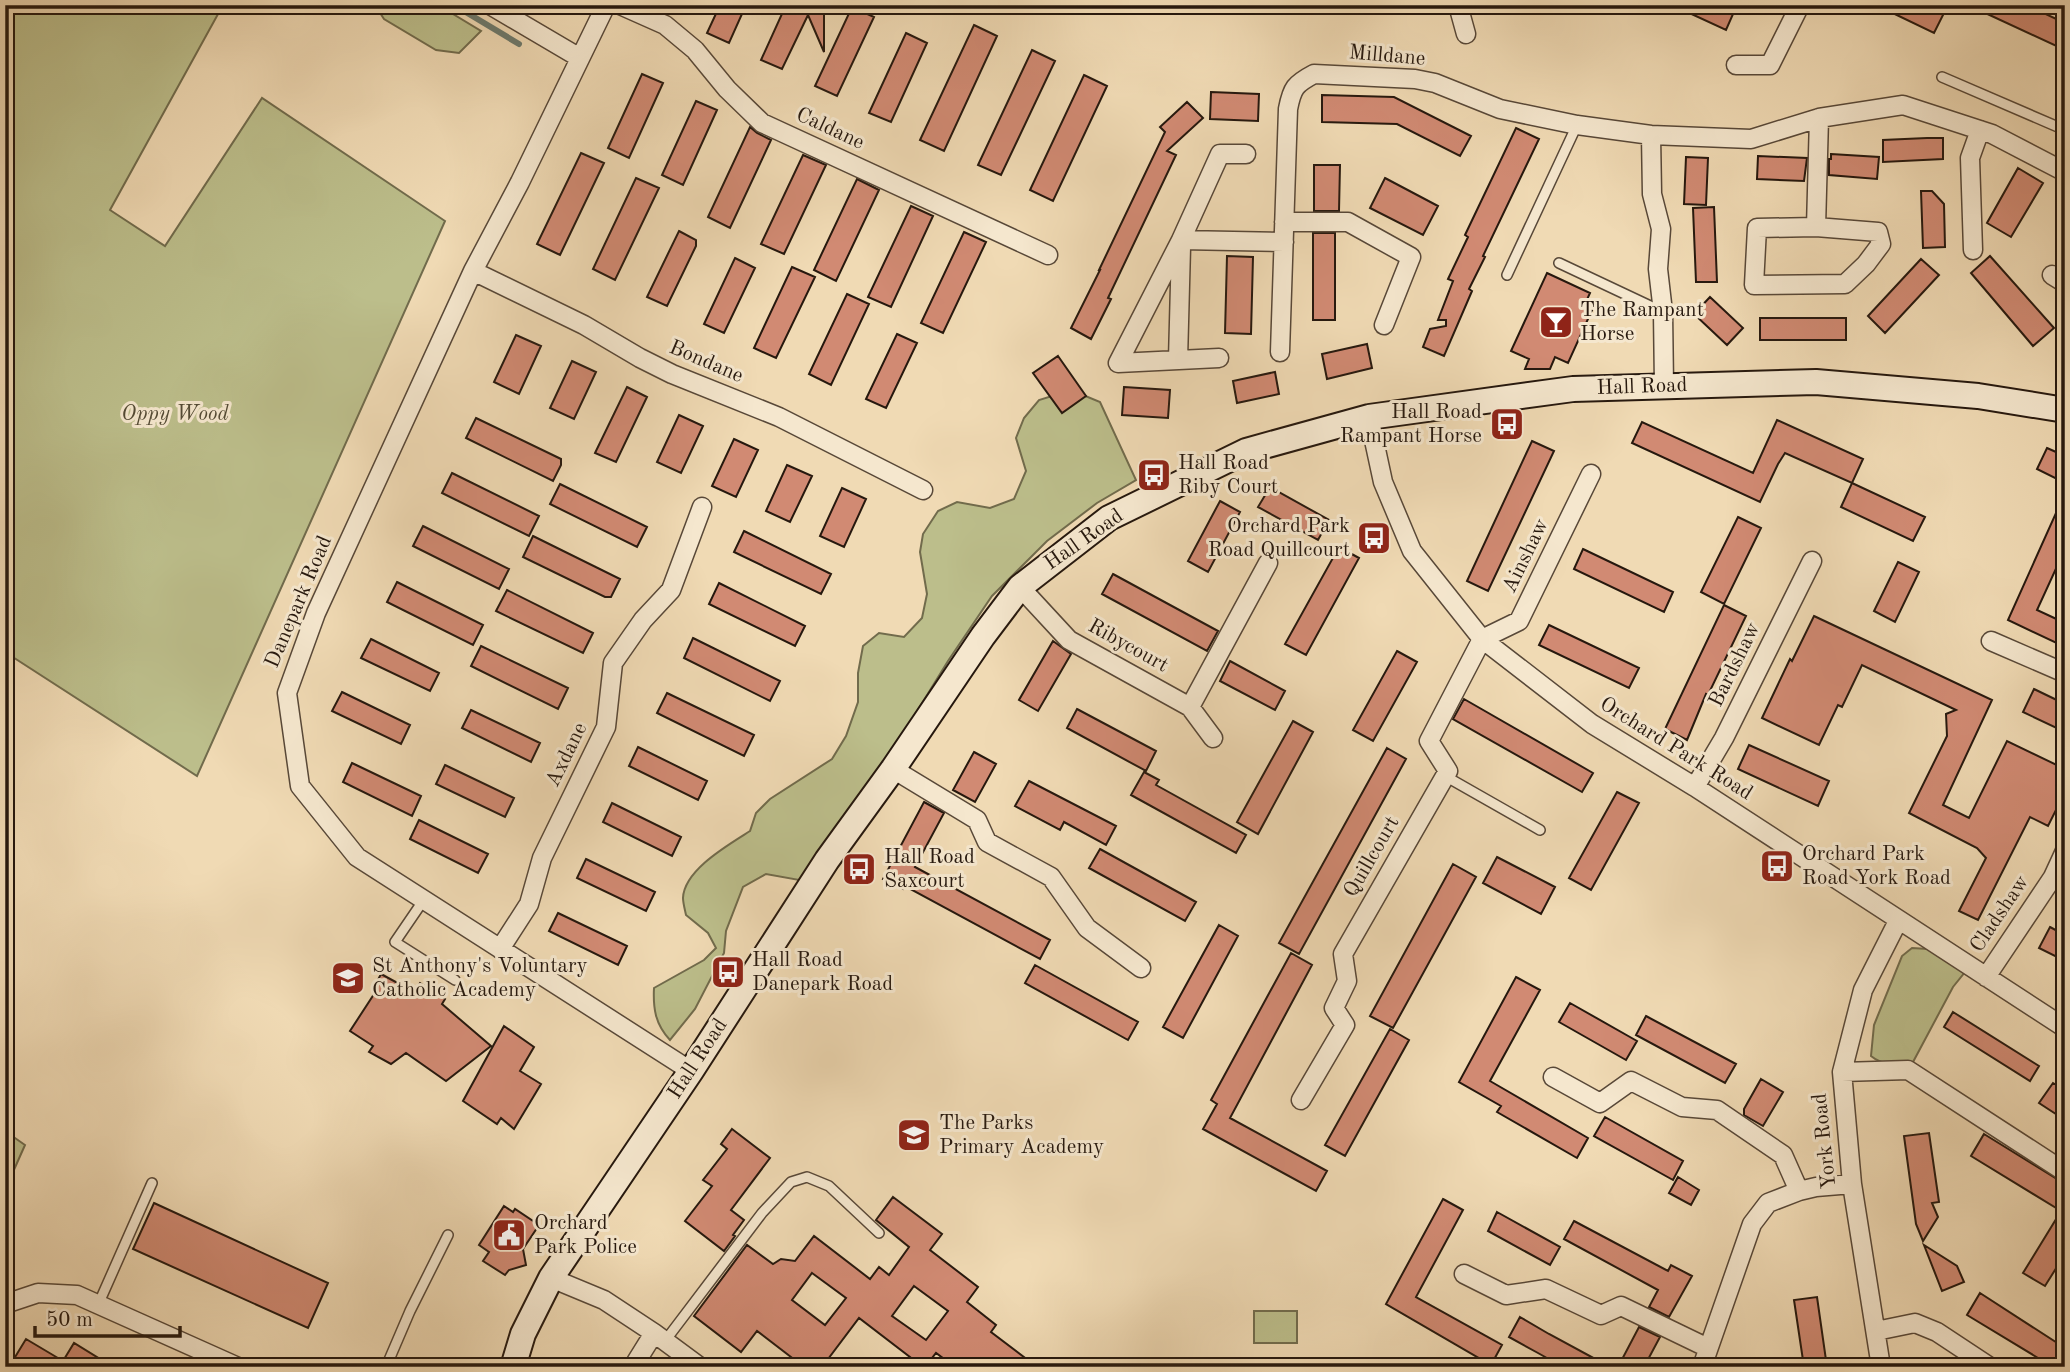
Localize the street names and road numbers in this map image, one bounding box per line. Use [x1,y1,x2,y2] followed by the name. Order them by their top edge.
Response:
[1348,42,1426,70] street label: Milldane
[793,104,867,154] street label: Caldane
[666,337,746,387] street label: Bondane
[1596,375,1688,399] street label: Hall Road
[1041,505,1127,575] street label: Hall Road
[1499,516,1553,596] street label: Ainshaw
[262,533,336,671] street label: Danepark Road
[1084,615,1172,677] street label: Ribycourt
[1706,619,1764,711] street label: Bardshaw
[1596,694,1756,804] street label: Orchard Park Road
[542,719,592,791] street label: Axdane
[1340,813,1404,901] street label: Quillcourt
[1967,872,2033,956] street label: Cladshaw
[664,1015,732,1103] street label: Hall Road
[1810,1092,1840,1190] street label: York Road

